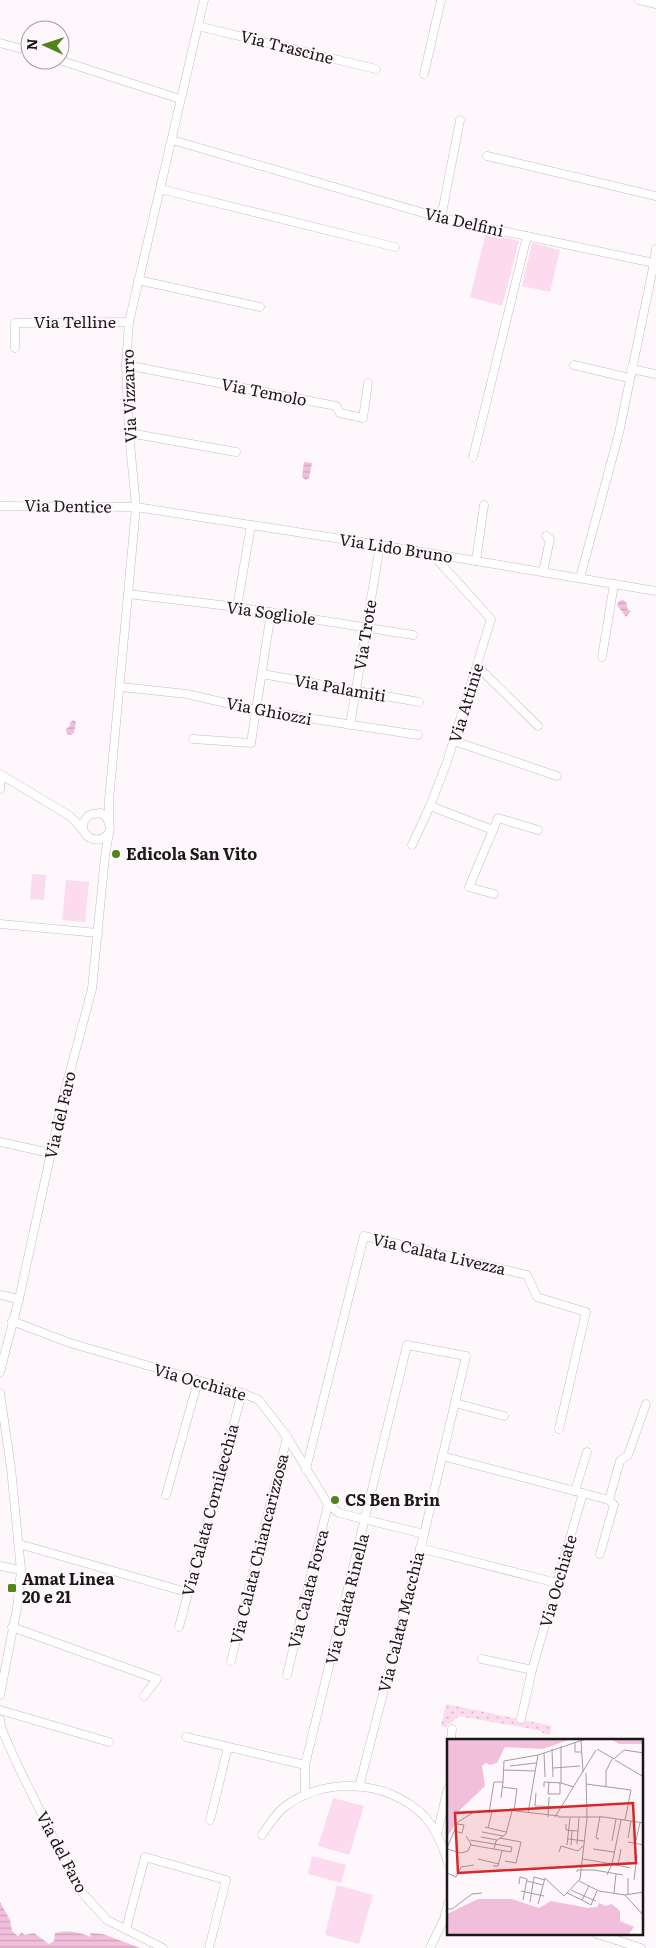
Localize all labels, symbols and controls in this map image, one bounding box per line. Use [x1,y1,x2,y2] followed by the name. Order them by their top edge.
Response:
[20,20,70,70] north arrow
[238,23,336,69] street label: Via Trascine
[21,38,41,51] text: N
[422,200,506,242] street label: Via Delfini
[34,309,116,333] street label: Via Telline
[114,349,142,443] street label: Via Vizzarro
[219,371,309,411] street label: Via Temolo
[24,492,112,518] street label: Via Dentice
[338,526,455,568] street label: Via Lido Bruno
[225,594,317,630] street label: Via Sogliole
[347,598,381,672] street label: Via Trote
[442,660,489,746] street label: Via Attinie
[292,667,388,707] street label: Via Palamiti
[224,690,314,730] street label: Via Ghiozzi
[126,841,257,865] place label: Edicola San Vito
[110,848,122,860] marker: Edicola San Vito
[37,1068,81,1161] street label: Via del Faro
[370,1226,509,1280] street label: Via Calata Livezza
[151,1356,249,1406] street label: Via Occhiate
[174,1420,244,1599] street label: Via Calata Cornilecchia
[223,1450,293,1647] street label: Via Calata Chiancarizzosa
[345,1487,440,1511] place label: CS Ben Brin
[329,1494,341,1506] marker: CS Ben Brin
[281,1526,334,1651] street label: Via Calata Forca
[318,1530,374,1667] street label: Via Calata Rinella
[532,1532,582,1630] street label: Via Occhiate
[371,1548,429,1695] street label: Via Calata Macchia
[22,1566,115,1608] place label: Amat Linea 20 e 21
[6,1582,18,1594] marker: Amat Linea 20 e 21
[447,1739,644,1936] inset map
[31,1806,94,1897] street label: Via del Faro

